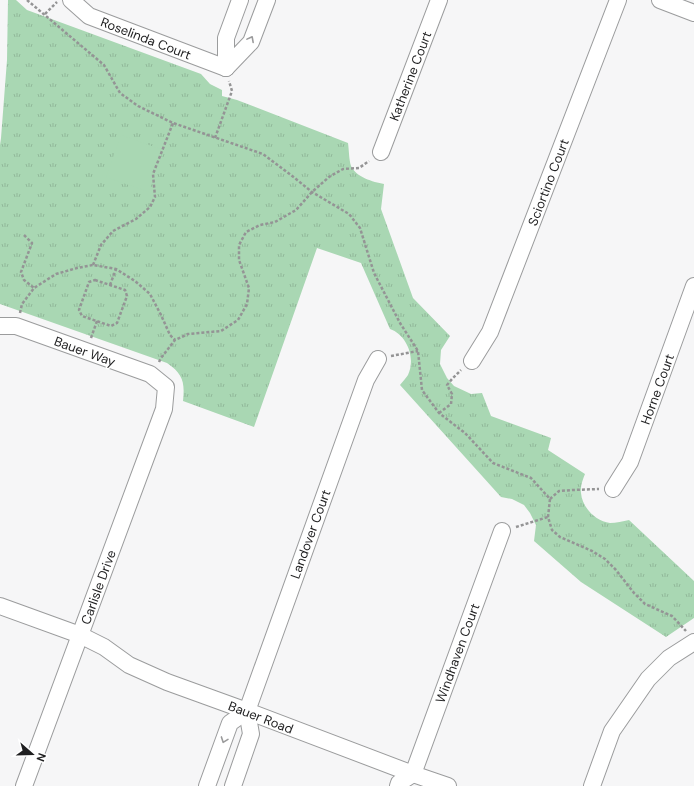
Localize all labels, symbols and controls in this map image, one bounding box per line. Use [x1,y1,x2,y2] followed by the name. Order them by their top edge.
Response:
[98,13,193,64] street label: Roselinda Court
[386,29,435,123] street label: Katherine Court
[246,36,254,43] one-way arrow
[524,136,573,228] street label: Sciortino Court
[52,333,118,370] street label: Bauer Way
[637,351,678,427] street label: Horne Court
[286,487,334,581] street label: Landover Court
[77,547,120,627] street label: Carlisle Drive
[432,601,483,705] street label: Windhaven Court
[226,697,296,738] street label: Bauer Road
[12,734,52,774] north arrow
[220,737,229,744] one-way arrow
[33,751,49,764] text: N

